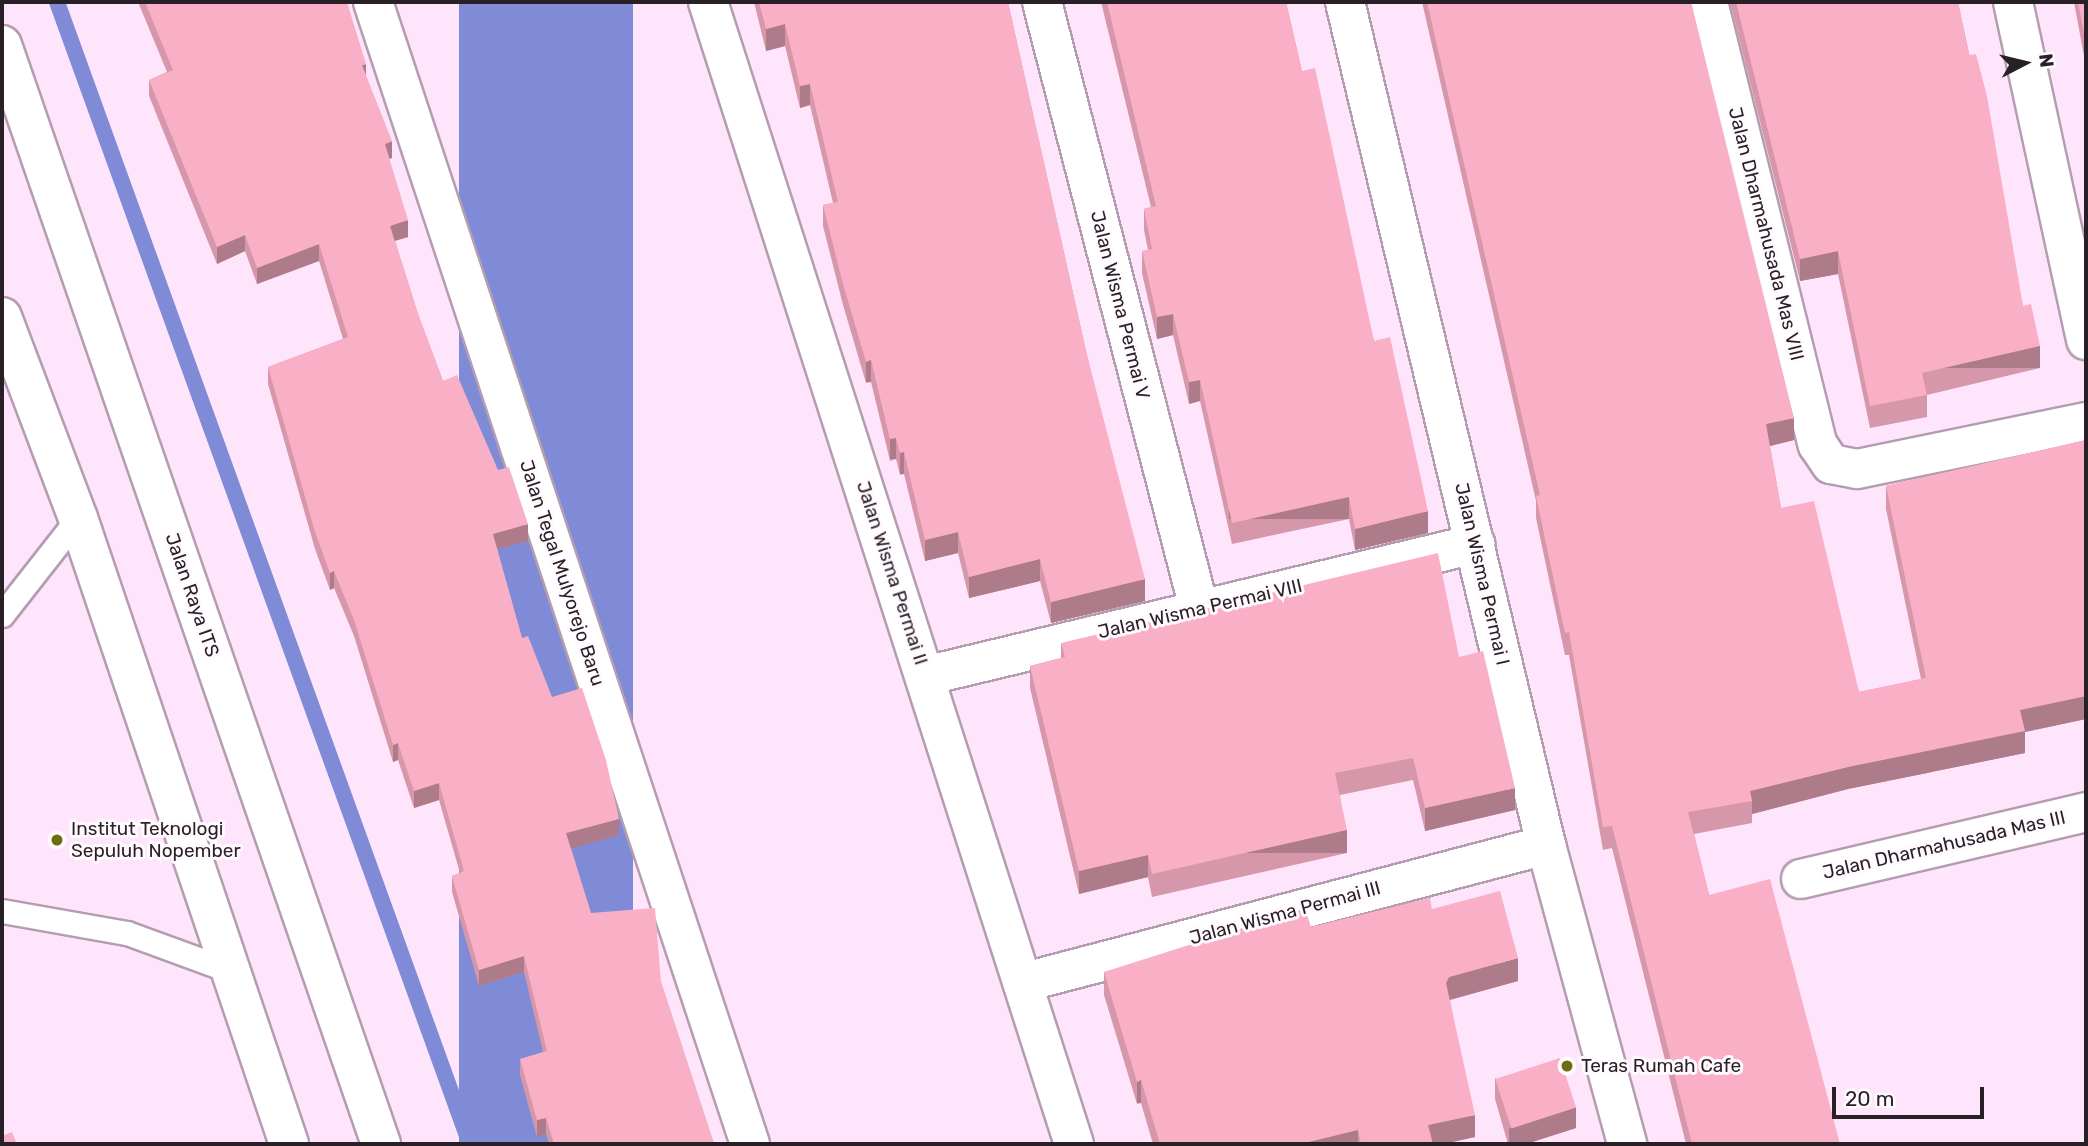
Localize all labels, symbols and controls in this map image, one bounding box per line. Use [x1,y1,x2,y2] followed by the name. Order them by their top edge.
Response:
[1990,28,2060,98] north arrow
[2034,52,2059,69] text: N
[1723,105,1809,363] street label: Jalan Dharmahusada Mas VIII
[1085,208,1155,402] street label: Jalan Wisma Permai V
[515,457,609,689] street label: Jalan Tegal Mulyorejo Baru
[851,478,933,668] street label: Jalan Wisma Permai II
[1450,480,1514,668] street label: Jalan Wisma Permai I
[160,530,224,660] street label: Jalan Raya ITS
[1095,574,1305,644] street label: Jalan Wisma Permai VIII
[1820,806,2068,884] street label: Jalan Dharmahusada Mas III
[71,818,241,862] place label: Institut Teknologi Sepuluh Nopember
[49,832,65,848] marker: Institut Teknologi Sepuluh Nopember
[1187,876,1383,950] street label: Jalan Wisma Permai III
[1581,1055,1741,1077] place label: Teras Rumah Cafe
[1559,1058,1575,1074] marker: Teras Rumah Cafe
[1836,1072,1988,1116] scale bar
[1845,1086,1894,1111] text: 20 m

